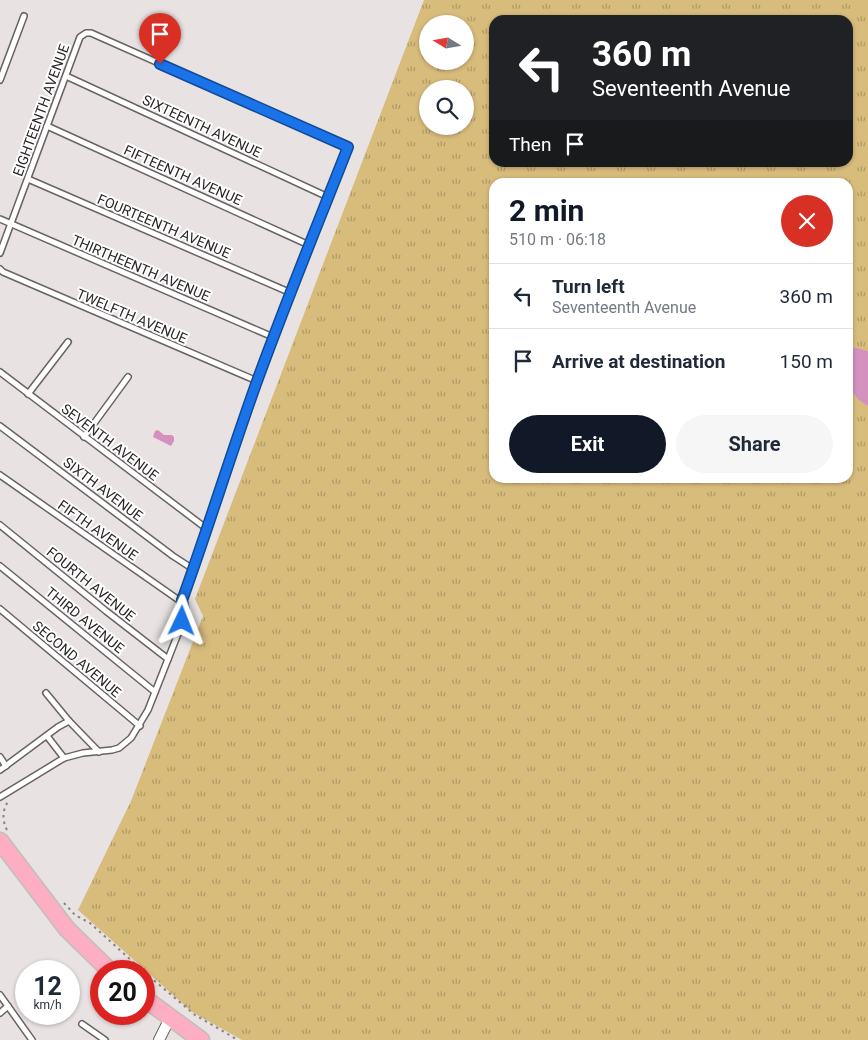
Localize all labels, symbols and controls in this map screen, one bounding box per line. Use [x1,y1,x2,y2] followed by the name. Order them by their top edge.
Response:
[139,13,181,64] pin
[419,15,474,70] north arrow
[419,15,474,135] map controls
[146,20,174,48] icon: arrive
[592,34,691,75] text: 360 m
[509,35,574,100] icon: left
[10,42,72,178] street label: EIGHTEENTH AVENUE
[592,76,790,101] text: Seventeenth Avenue
[419,80,474,135] button: search
[140,91,264,161] street label: SIXTEENTH AVENUE
[561,130,589,158] icon: arrive
[509,133,551,156] text: Then
[121,142,245,208] street label: FIFTEENTH AVENUE
[95,191,233,261] street label: FOURTEENTH AVENUE
[509,193,584,228] text: 2 min
[781,195,833,247] button: close
[509,230,606,249] text: 510 m · 06:18
[70,232,213,304] street label: THIRTHEENTH AVENUE
[552,275,625,298] text: Turn left
[509,282,537,310] icon: left
[74,285,190,347] street label: TWELFTH AVENUE
[780,285,833,308] text: 360 m
[552,298,696,317] text: Seventeenth Avenue
[509,347,537,375] icon: arrive
[552,350,725,373] text: Arrive at destination
[780,350,833,373] text: 150 m
[58,400,162,484] street label: SEVENTH AVENUE
[509,415,666,473] button: Exit
[676,415,833,473] button: Share
[60,454,146,524] street label: SIXTH AVENUE
[55,497,141,563] street label: FIFTH AVENUE
[44,544,138,624] street label: FOURTH AVENUE
[43,584,127,656] street label: THIRD AVENUE
[155,594,207,646] position arrow
[30,617,124,701] street label: SECOND AVENUE
[90,960,155,1025] speed limit sign: 20
[33,972,62,1001] text: 12
[33,998,62,1012] text: km/h

